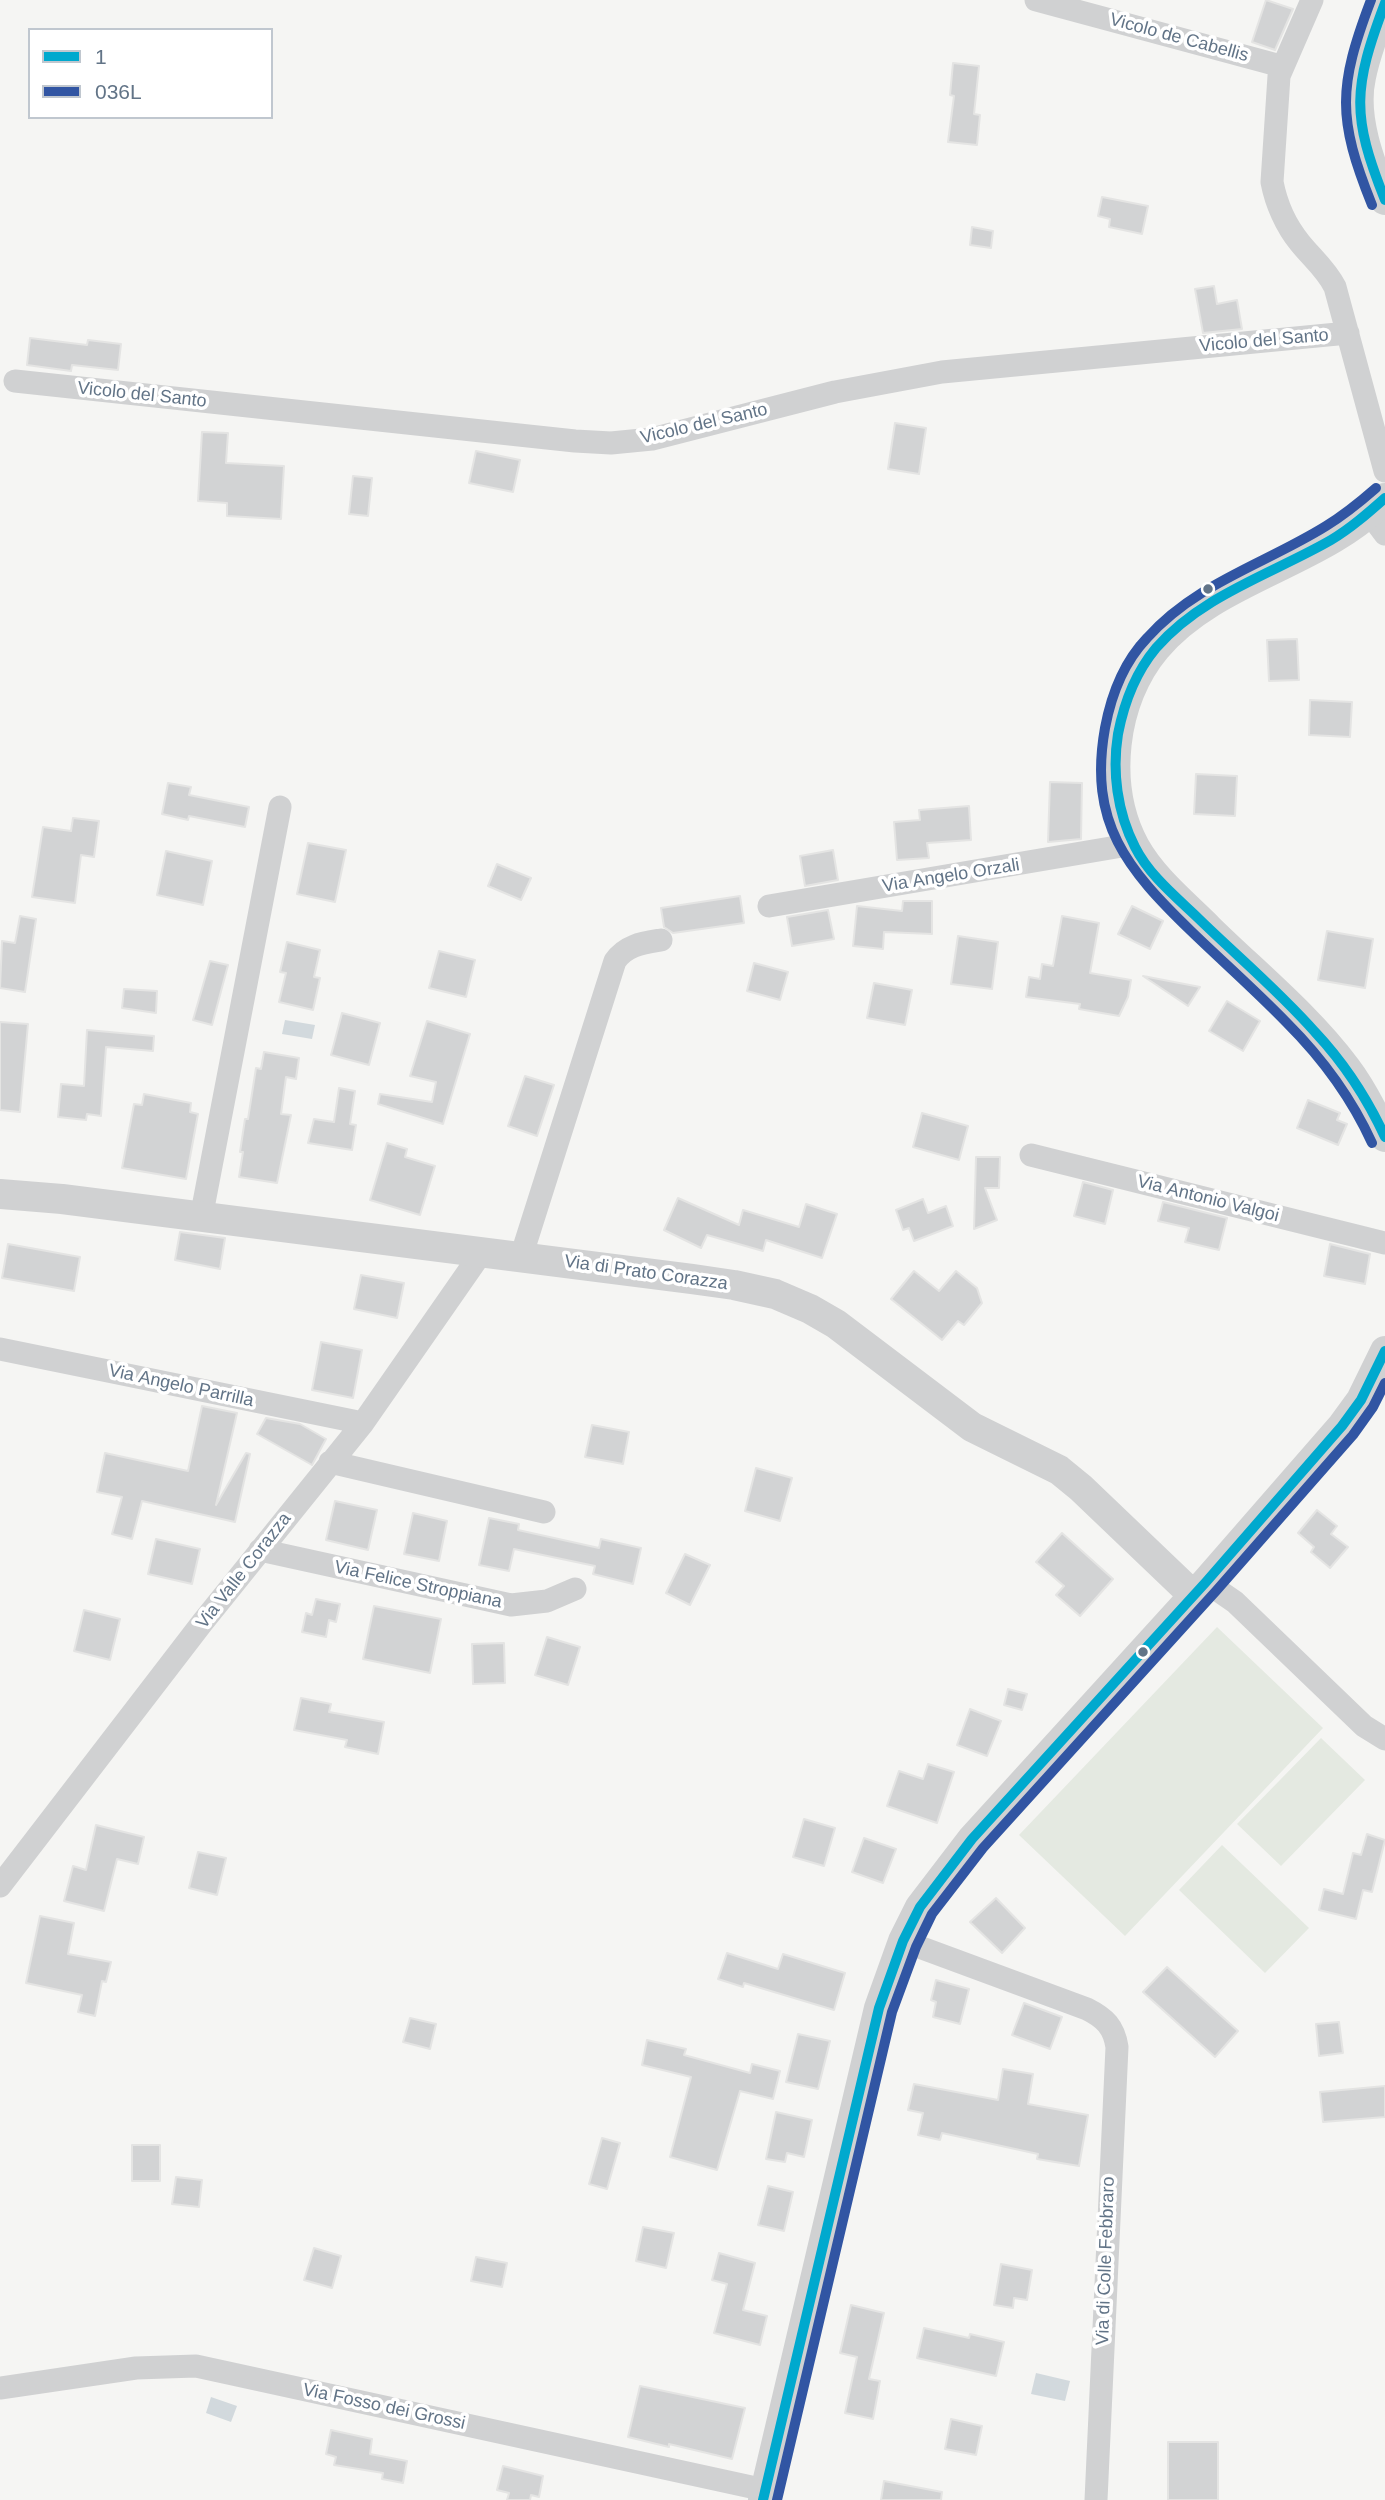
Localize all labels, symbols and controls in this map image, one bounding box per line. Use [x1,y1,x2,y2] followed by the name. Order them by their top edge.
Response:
[1107,9,1251,67] street label: Vicolo de Cabellis
[28,28,273,119] legend
[95,45,107,68] text: 1
[95,80,142,103] text: 036L
[1198,325,1330,357] street label: Vicolo del Santo
[76,377,208,413] street label: Vicolo del Santo
[638,399,770,449] street label: Vicolo del Santo
[1201,582,1215,596] unlabelled marker
[881,854,1021,898] street label: Via Angelo Orzali
[1135,1171,1281,1227] street label: Via Antonio Valgoi
[563,1251,729,1295] street label: Via di Prato Corazza
[106,1360,256,1412] street label: Via Angelo Parrilla
[192,1509,296,1633] street label: Via Valle Corazza
[332,1557,504,1613] street label: Via Felice Stroppiana
[1136,1645,1150,1659] unlabelled marker
[1092,2176,1120,2346] street label: Via di Colle Febbraro
[301,2379,467,2435] street label: Via Fosso dei Grossi

